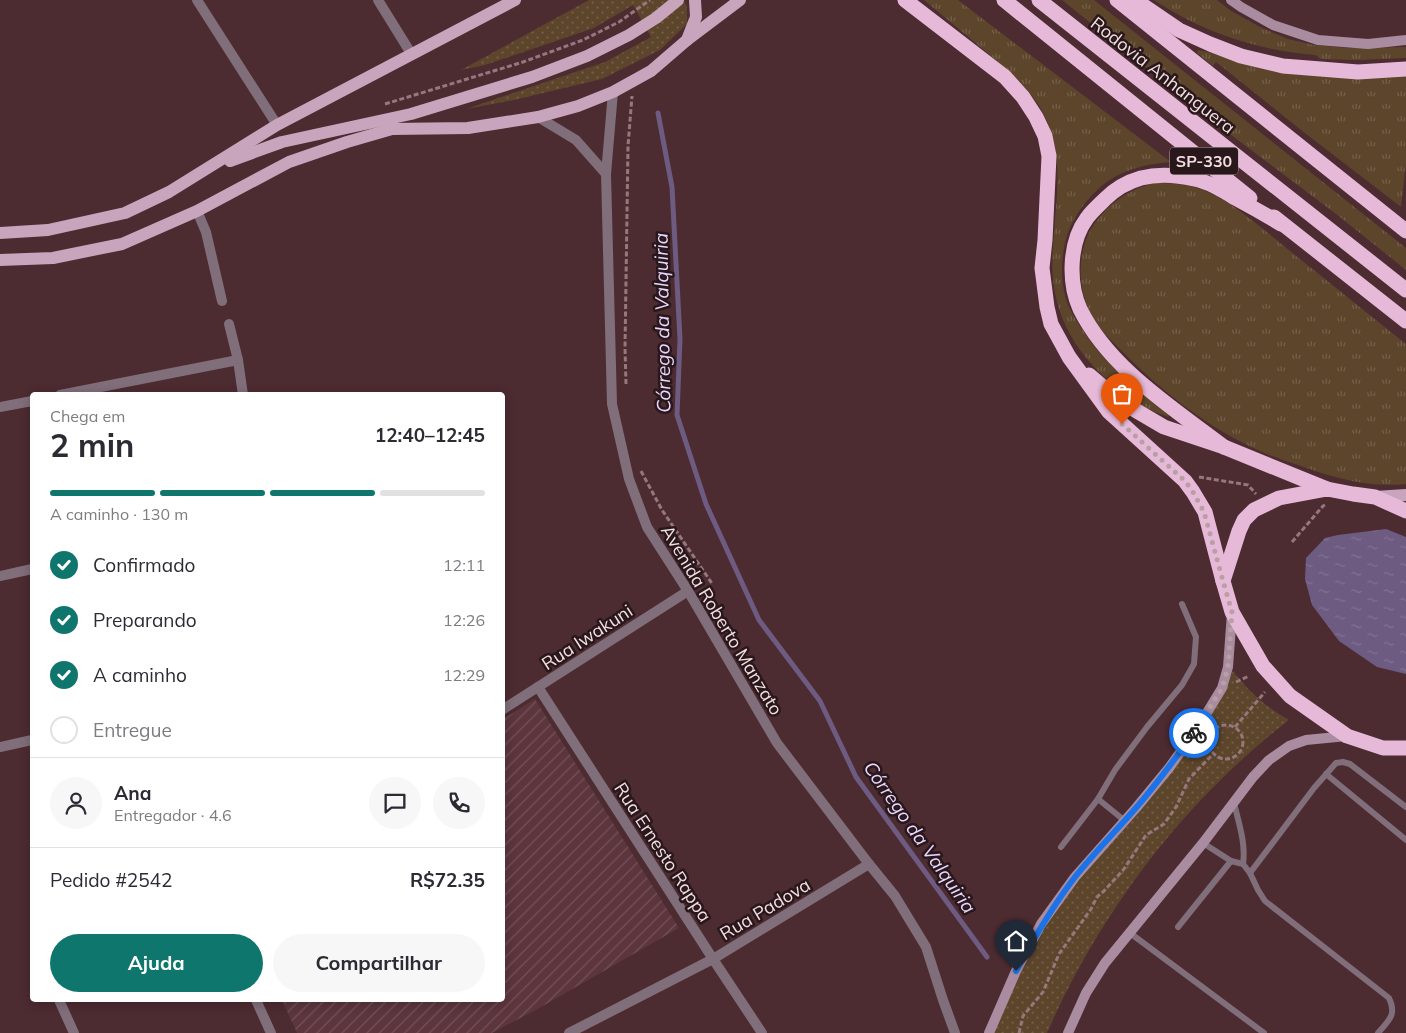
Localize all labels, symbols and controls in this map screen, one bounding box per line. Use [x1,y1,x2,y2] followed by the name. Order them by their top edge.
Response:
[1086,12,1240,138] street label: Rodovia Anhanguera
[1170,148,1238,175] road number: SP-330
[648,233,676,413] water label: Córrego da Valquiria
[1101,373,1143,424] pin
[1108,380,1136,408] icon: bag
[50,406,125,426] text: Chega em
[375,423,485,447] text: 12:40–12:45
[50,425,134,465] text: 2 min
[50,504,188,524] text: A caminho · 130 m
[656,521,788,719] street label: Avenida Roberto Manzato
[50,551,78,579] icon: check
[93,553,195,577] text: Confirmado
[443,555,485,575] text: 12:11
[537,599,637,675] street label: Rua Iwakuni
[50,606,78,634] icon: check
[93,608,197,632] text: Preparando
[443,610,485,630] text: 12:26
[50,661,78,689] icon: check
[93,663,187,687] text: A caminho
[443,665,485,685] text: 12:29
[1169,708,1219,758] courier
[93,718,172,742] text: Entregue
[1180,719,1208,747] icon: bike
[859,756,981,918] water label: Córrego da Valquiria
[50,777,102,829] button: person
[369,777,421,829] button: chat
[433,777,485,829] button: phone
[609,778,717,926] street label: Rua Ernesto Rappa
[114,781,152,805] text: Ana
[114,805,231,825] text: Entregador · 4.6
[50,868,172,892] text: Pedido #2542
[410,868,485,892] text: R$72.35
[716,873,814,945] street label: Rua Padova
[995,920,1037,971] pin
[1002,927,1030,955] icon: home
[50,934,263,992] button: Ajuda
[273,934,485,992] button: Compartilhar

